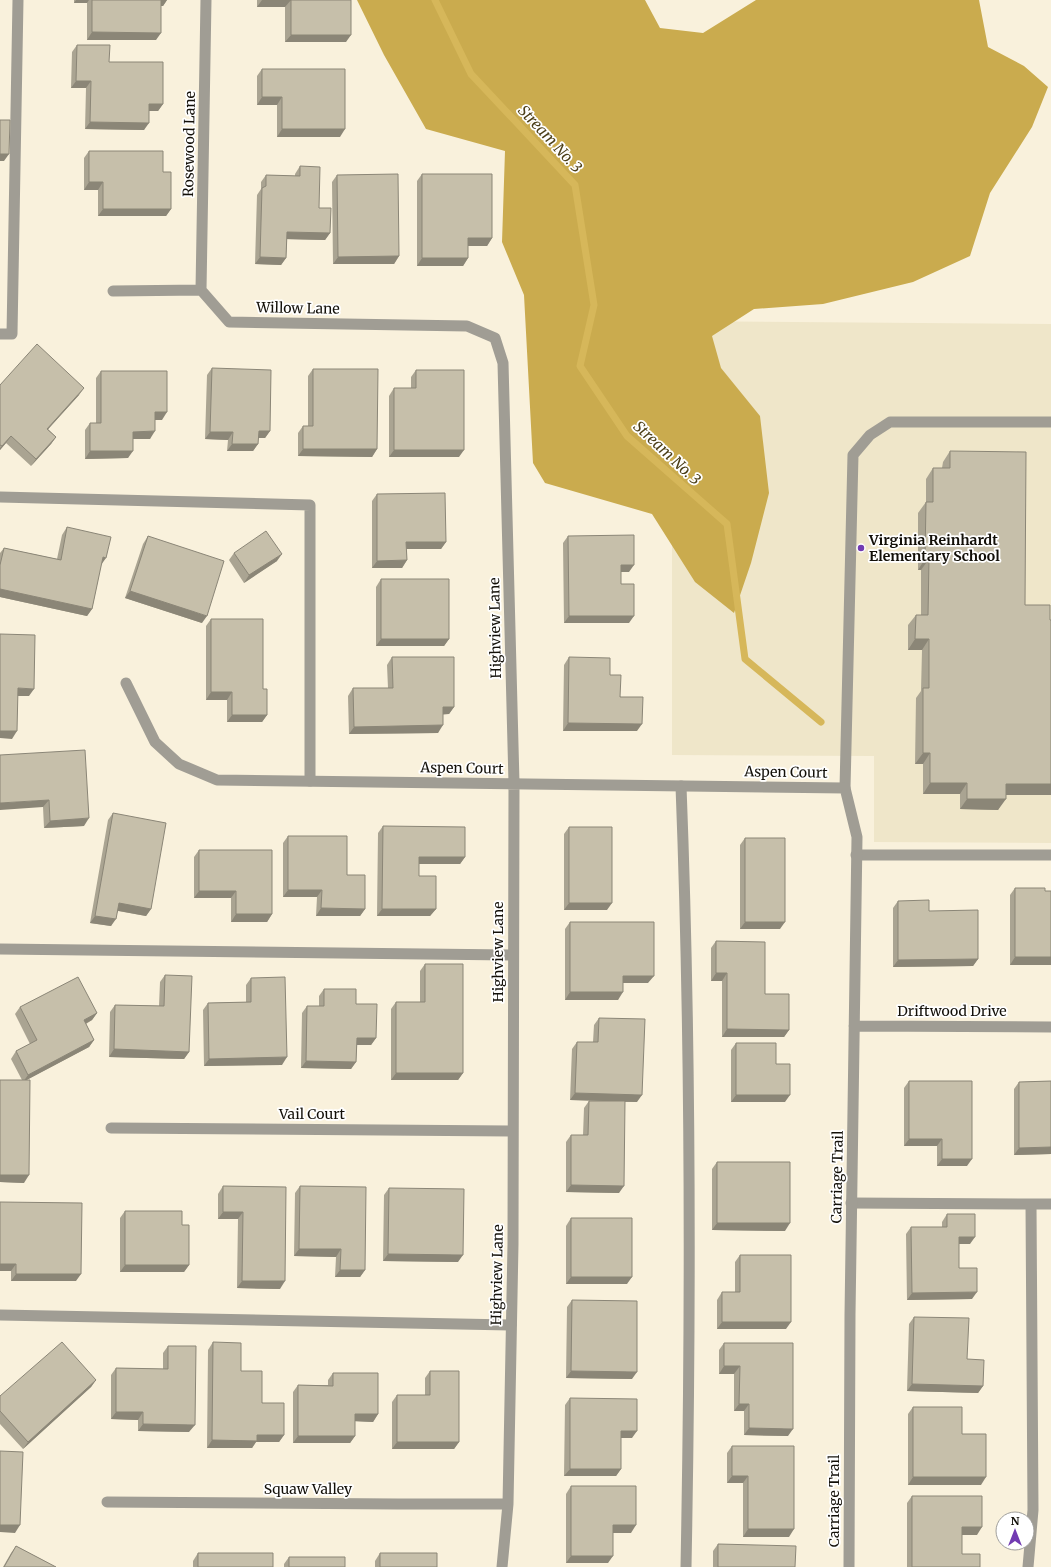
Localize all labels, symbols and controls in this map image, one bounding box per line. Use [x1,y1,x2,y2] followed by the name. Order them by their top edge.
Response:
[179,91,199,197] street label: Rosewood Lane
[514,101,587,176] water label: Stream No. 3
[255,298,340,318] street label: Willow Lane
[630,417,705,489] water label: Stream No. 3
[868,531,1000,565] place label: Virginia Reinhardt Elementary School
[856,543,866,553] marker: Virginia Reinhardt Elementary School
[485,577,505,679] street label: Highview Lane
[419,758,504,778] street label: Aspen Court
[743,762,828,782] street label: Aspen Court
[489,901,507,1003] street label: Highview Lane
[897,1002,1007,1020] street label: Driftwood Drive
[278,1105,345,1123] street label: Vail Court
[827,1130,847,1223] street label: Carriage Trail
[487,1224,507,1326] street label: Highview Lane
[825,1454,843,1547] street label: Carriage Trail
[264,1480,353,1498] street label: Squaw Valley
[995,1511,1035,1551] north arrow
[1011,1514,1020,1528] text: N

